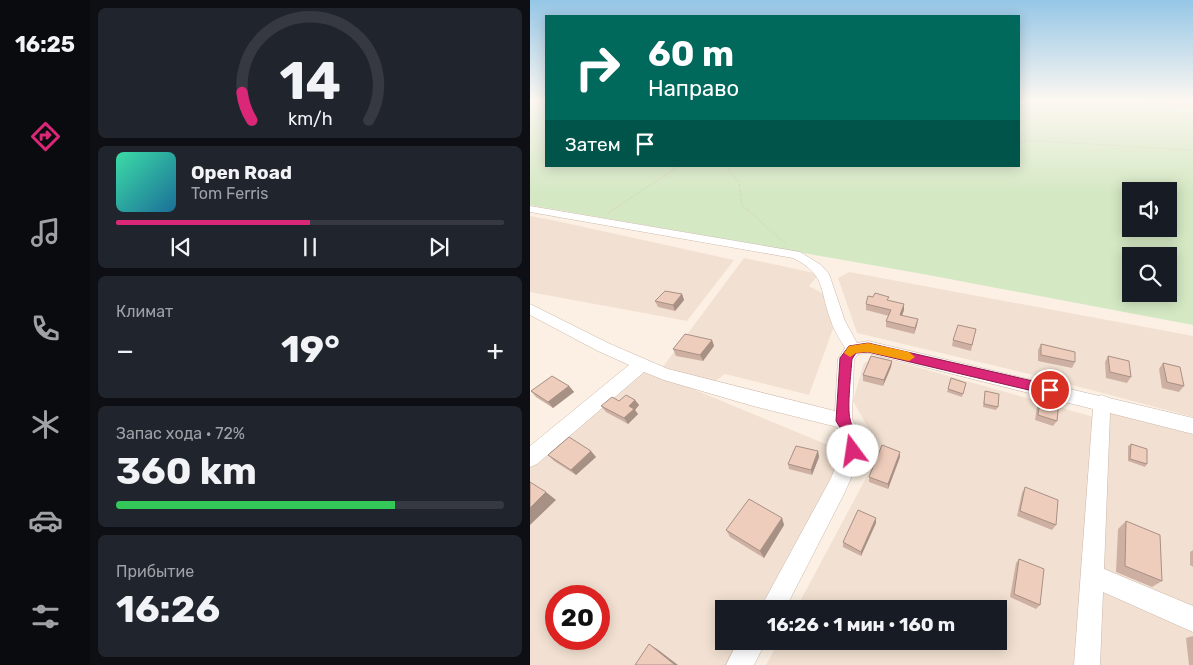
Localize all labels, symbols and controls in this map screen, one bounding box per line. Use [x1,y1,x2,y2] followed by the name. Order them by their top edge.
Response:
[15,31,75,58] text: 16:25
[648,33,734,75] text: 60 m
[565,35,630,100] icon: right
[279,50,341,112] text: 14
[648,75,739,102] text: Направо
[288,108,332,129] text: km/h
[28,119,63,154] icon: directions
[631,130,659,158] icon: arrive
[565,133,621,156] text: Затем
[191,161,292,184] text: Open Road
[1122,182,1177,302] map controls
[1122,182,1177,237] button: sound
[191,184,268,203] text: Tom Ferris
[28,215,63,250] icon: music
[167,233,195,261] icon: previous
[296,233,324,261] icon: pause
[425,233,453,261] icon: next
[1122,247,1177,302] button: search
[116,302,173,321] text: Климат
[28,311,63,346] icon: phone
[281,326,340,372] text: 19°
[116,334,134,367] text: −
[487,334,504,367] text: +
[1029,369,1071,411] pin
[1036,376,1064,404] icon: arrive
[28,407,63,442] icon: climate
[116,424,245,443] text: Запас хода · 72%
[826,424,878,476] position arrow
[116,448,257,494] text: 360 km
[28,503,63,538] icon: car
[116,562,194,581] text: Прибытие
[545,585,610,650] speed limit sign: 20
[116,586,220,632] text: 16:26
[28,599,63,634] icon: filters
[767,613,955,636] text: 16:26 · 1 мин · 160 m

